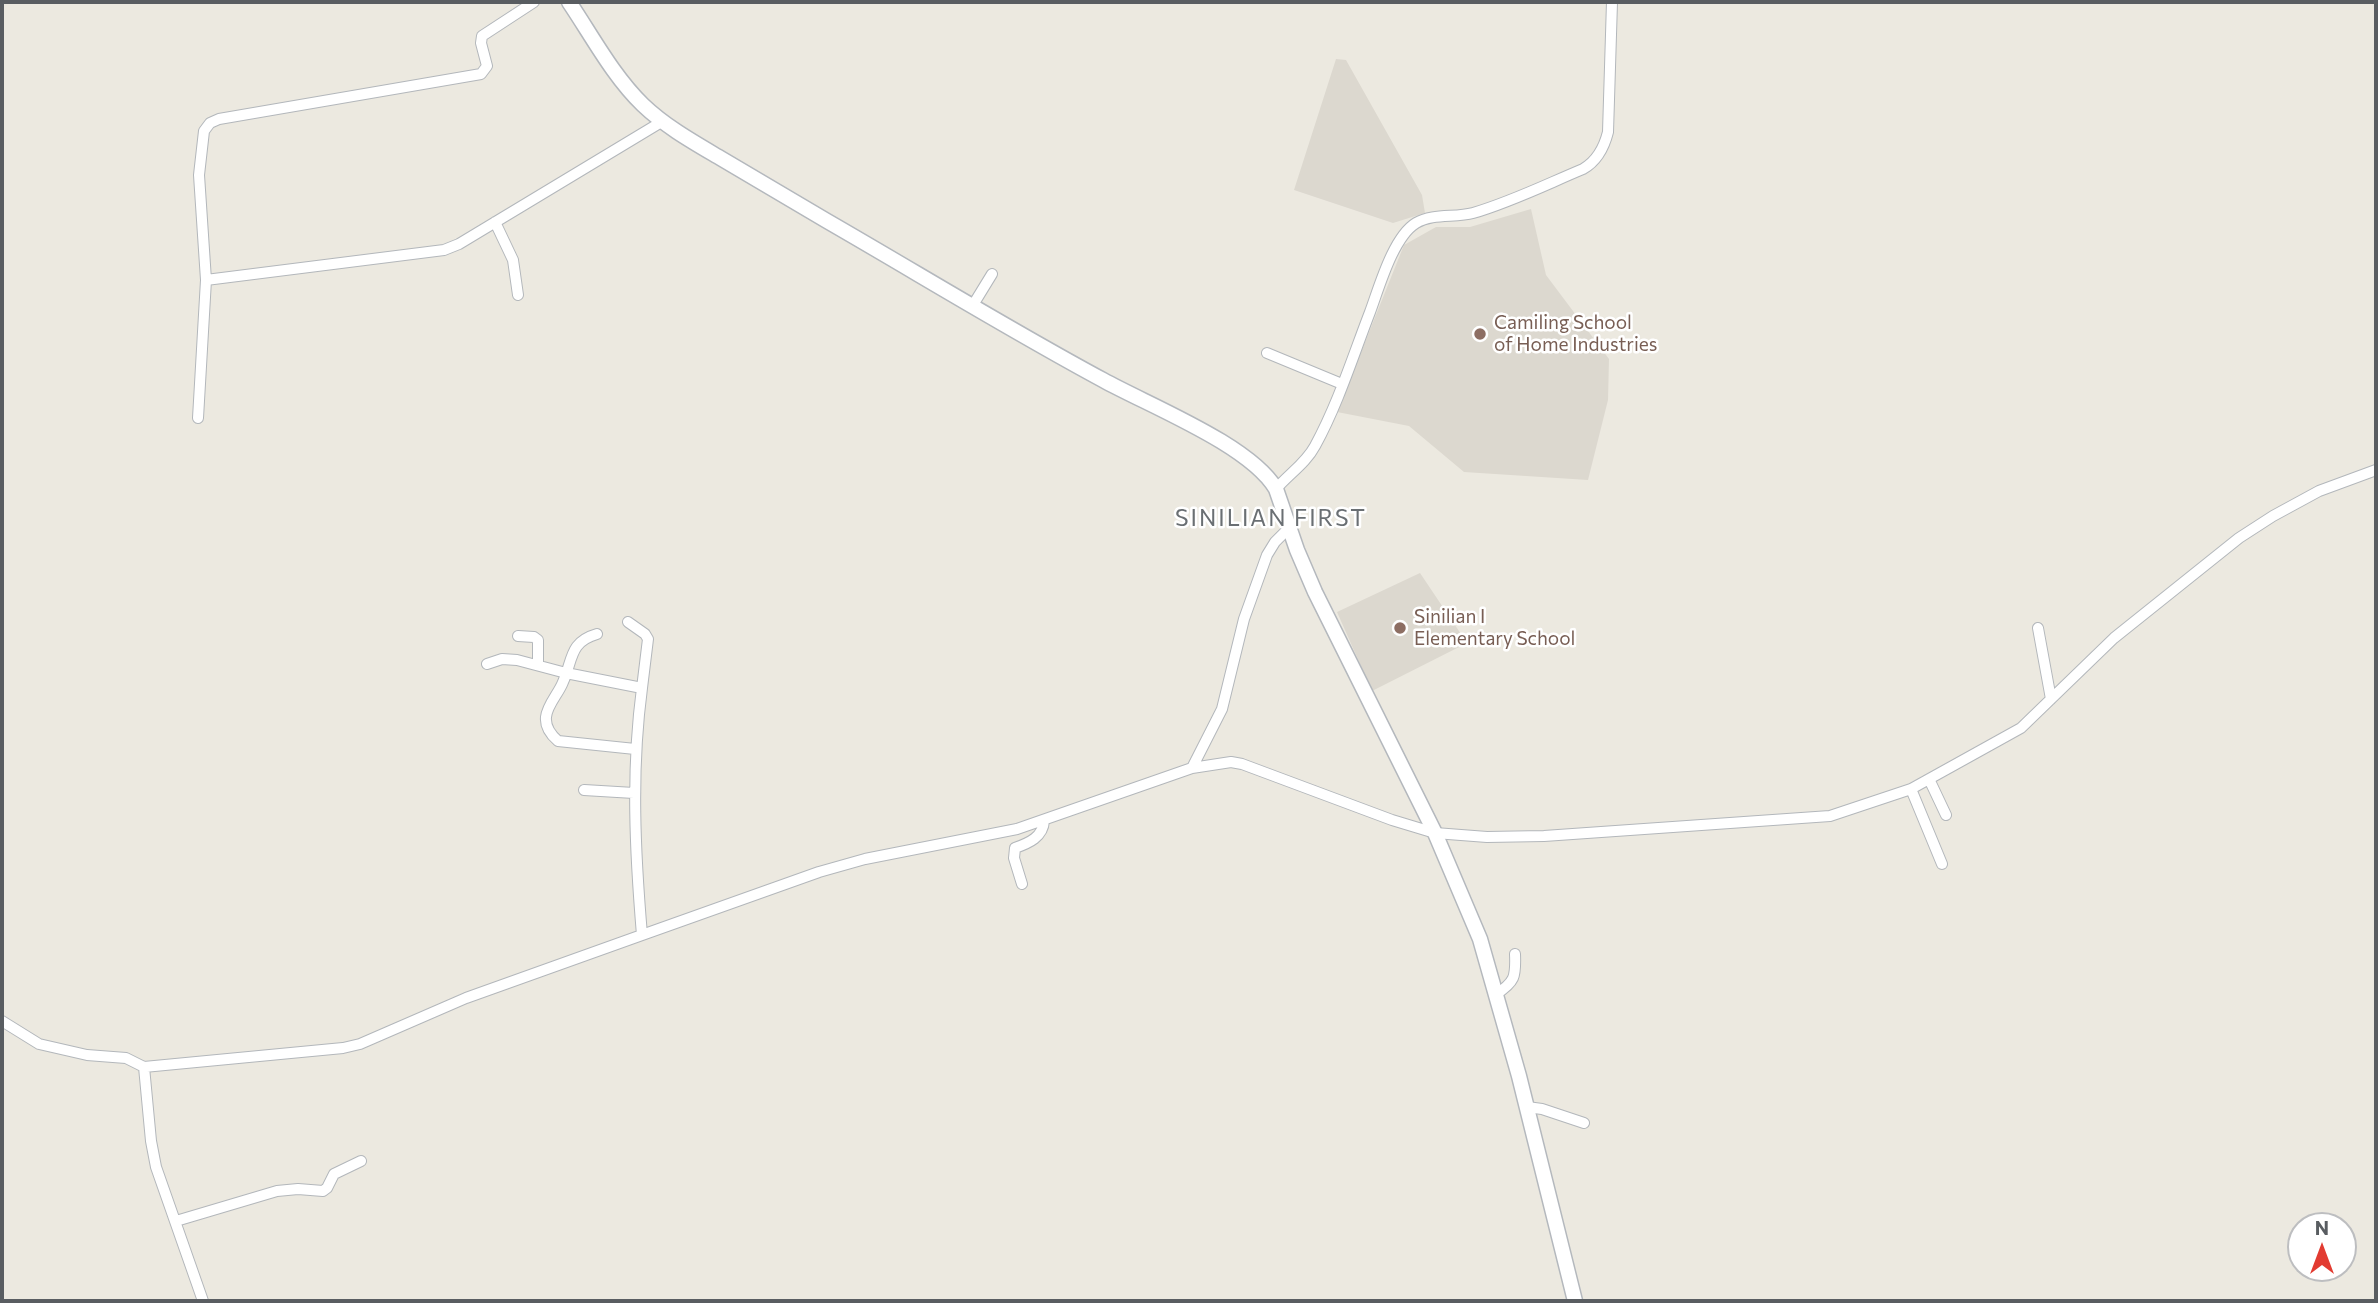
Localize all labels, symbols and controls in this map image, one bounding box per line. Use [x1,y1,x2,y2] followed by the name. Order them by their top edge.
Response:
[1494,312,1657,356] place label: Camiling School of Home Industries
[1472,326,1488,342] marker: Camiling School of Home Industries
[1177,504,1365,532] district label: SINILIAN FIRST
[1414,606,1575,650] place label: Sinilian I Elementary School
[1392,620,1408,636] marker: Sinilian I Elementary School
[2287,1212,2357,1282] north arrow
[2315,1216,2329,1239] text: N

